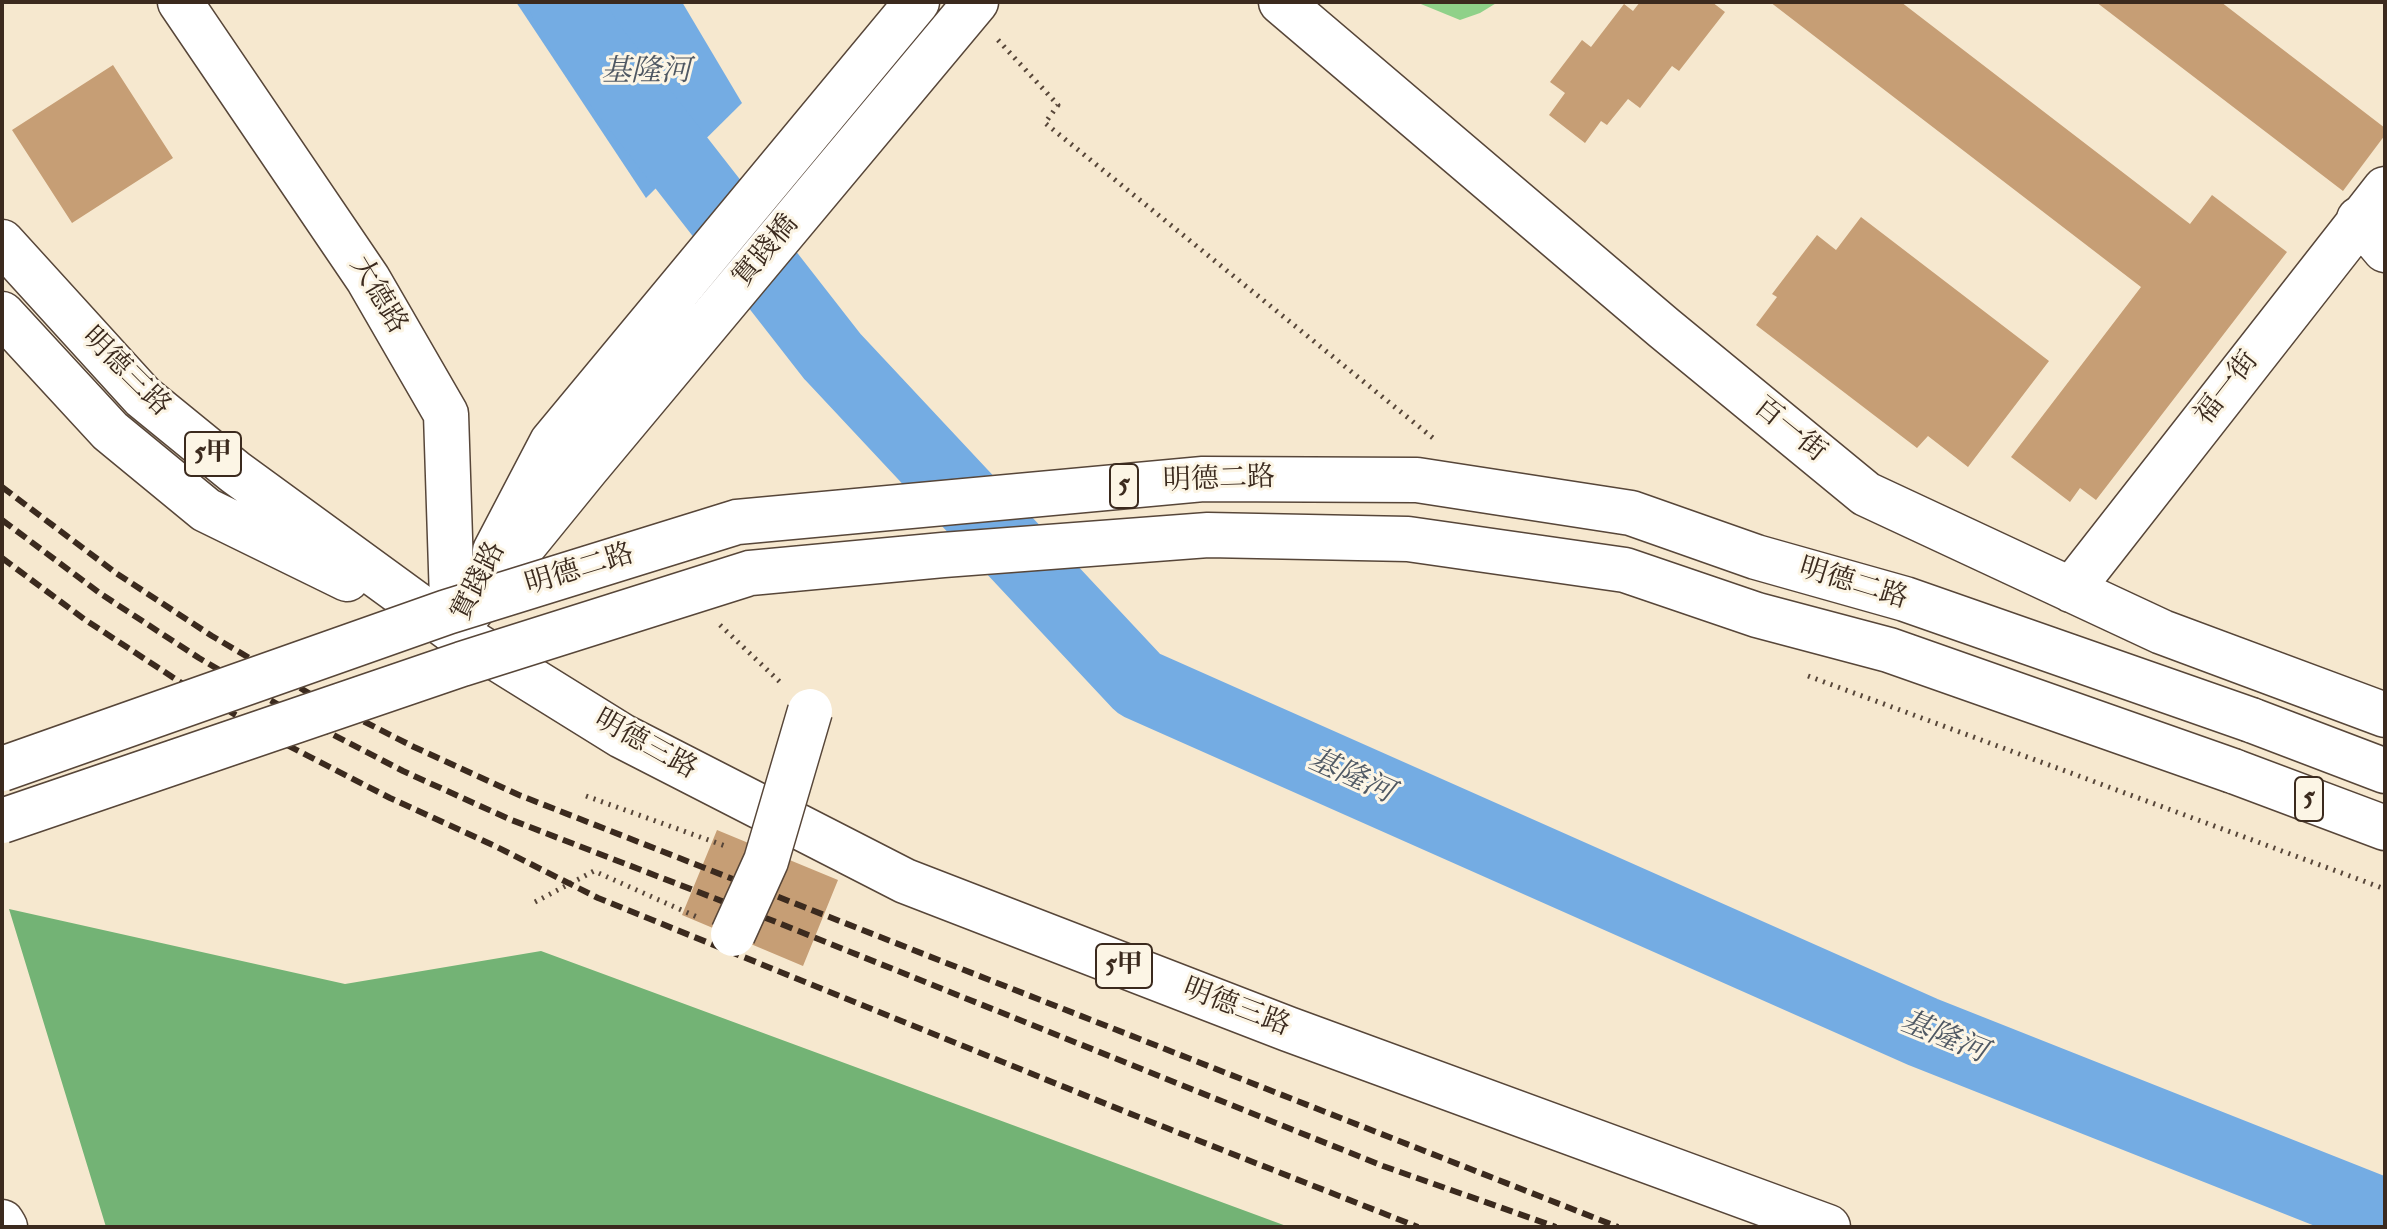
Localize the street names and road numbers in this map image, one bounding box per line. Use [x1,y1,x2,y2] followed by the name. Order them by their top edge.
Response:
[727,209,807,295] street label: 實踐橋
[341,251,413,341] street label: 大德路
[74,322,176,424] street label: 明德三路
[2189,346,2267,432] street label: 福一街
[1746,392,1832,470] street label: 百一街
[185,432,241,476] road number: 5甲
[1162,462,1276,500] street label: 明德二路
[1110,464,1138,508] road number: 5
[446,537,514,627] street label: 實踐路
[522,539,638,603] street label: 明德二路
[1795,553,1911,617] street label: 明德二路
[588,704,702,788] street label: 明德三路
[2295,777,2323,821] road number: 5
[1096,944,1152,988] road number: 5甲
[1178,973,1294,1045] street label: 明德三路

